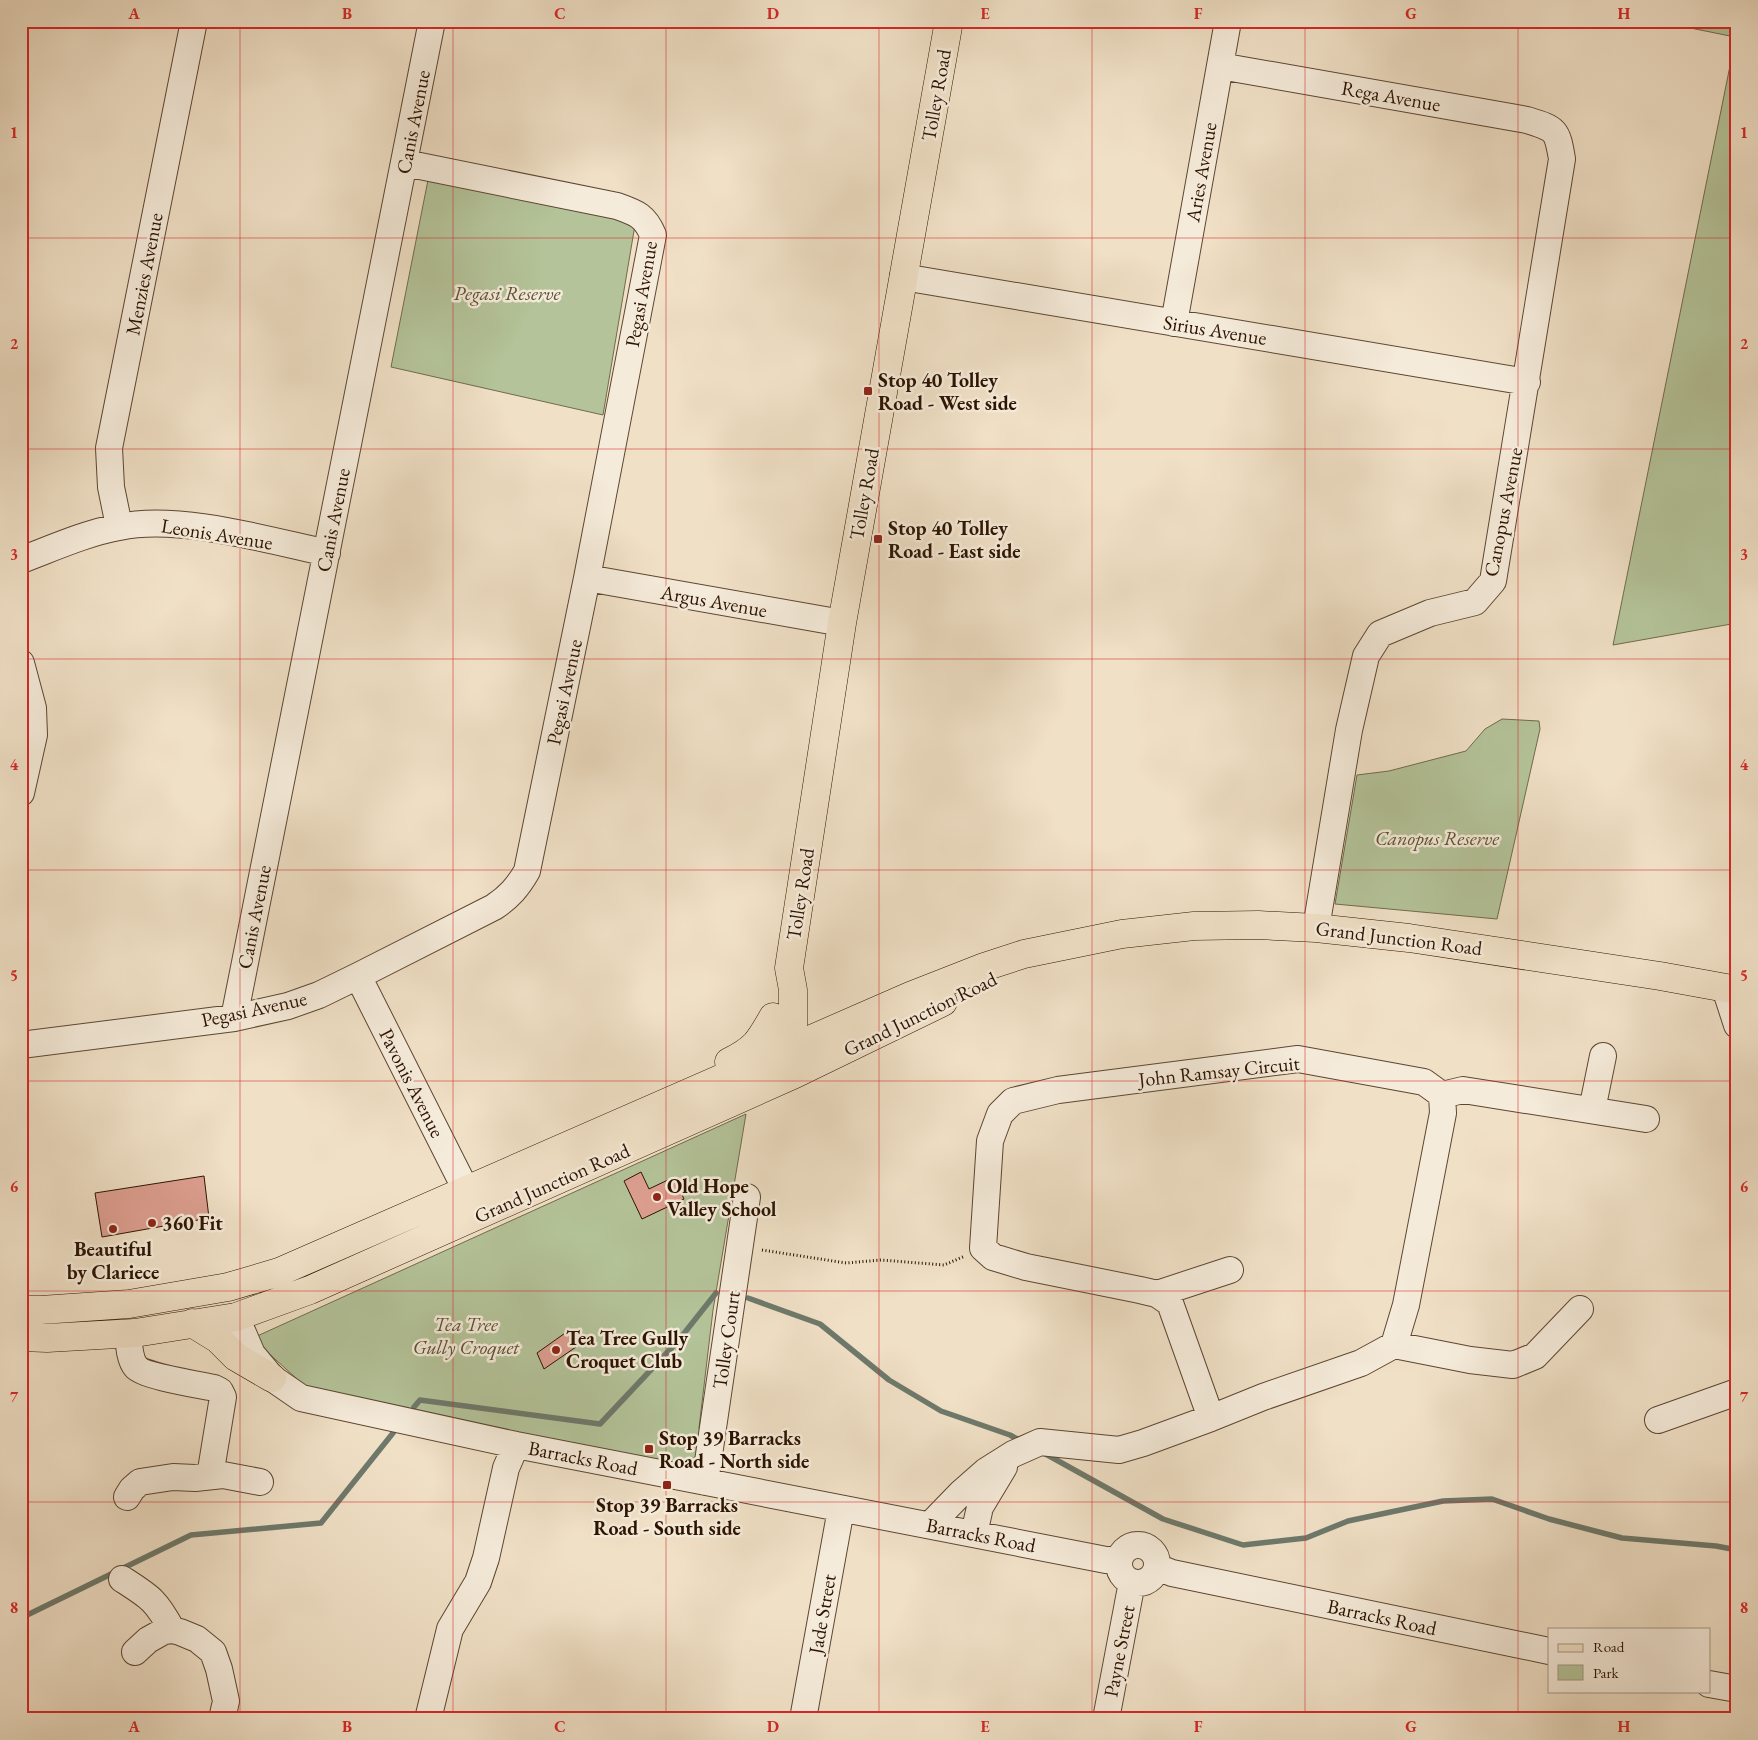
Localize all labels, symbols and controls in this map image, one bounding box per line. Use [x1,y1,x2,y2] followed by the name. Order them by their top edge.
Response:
[127,3,140,24] text: A
[342,3,352,24] text: B
[554,3,566,24] text: C
[767,3,779,24] text: D
[980,3,990,24] text: E
[1194,3,1203,24] text: F
[1405,3,1417,24] text: G
[1618,3,1631,24] text: H
[915,46,957,143] street label: Tolley Road
[390,68,436,176] street label: Canis Avenue
[1339,75,1443,118] street label: Rega Avenue
[1179,120,1223,225] street label: Aries Avenue
[10,122,18,143] text: 1
[1740,122,1748,143] text: 1
[119,210,169,337] street label: Menzies Avenue
[619,239,663,349] street label: Pegasi Avenue
[454,280,561,306] park label: Pegasi Reserve
[1162,309,1269,351] street label: Sirius Avenue
[10,333,19,354] text: 2
[1740,333,1749,354] text: 2
[878,367,1017,416] place label: Stop 40 Tolley Road - West side
[862,385,874,397] marker: Stop 40 Tolley Road - West side
[843,445,885,542] street label: Tolley Road
[1478,445,1528,579] street label: Canopus Avenue
[310,466,356,574] street label: Canis Avenue
[159,512,275,556] street label: Leonis Avenue
[888,515,1021,564] place label: Stop 40 Tolley Road - East side
[872,533,884,545] marker: Stop 40 Tolley Road - East side
[10,544,18,565] text: 3
[1740,544,1748,565] text: 3
[658,579,769,623] street label: Argus Avenue
[540,637,588,747] street label: Pegasi Avenue
[10,754,19,775] text: 4
[1740,754,1749,775] text: 4
[1375,825,1499,851] park label: Canopus Reserve
[780,845,820,942] street label: Tolley Road
[231,863,277,971] street label: Canis Avenue
[1314,915,1485,961] street label: Grand Junction Road
[10,965,18,986] text: 5
[839,965,1002,1062] street label: Grand Junction Road
[1740,965,1748,986] text: 5
[199,985,309,1033] street label: Pegasi Avenue
[373,1024,451,1142] street label: Pavonis Avenue
[1135,1050,1301,1093] street label: John Ramsay Circuit
[470,1137,635,1229] street label: Grand Junction Road
[667,1173,777,1222] place label: Old Hope Valley School
[10,1176,19,1197] text: 6
[1740,1176,1749,1197] text: 6
[651,1191,663,1203] marker: Old Hope Valley School
[162,1210,223,1236] place label: 360 Fit
[146,1217,158,1229] marker: 360 Fit
[107,1223,119,1235] marker: Beautiful by Clariece
[67,1236,159,1285] place label: Beautiful by Clariece
[706,1289,746,1391] street label: Tolley Court
[413,1311,520,1361] park label: Tea Tree Gully Croquet
[566,1325,688,1374] place label: Tea Tree Gully Croquet Club
[550,1344,562,1356] marker: Tea Tree Gully Croquet Club
[10,1386,19,1407] text: 7
[1740,1386,1749,1407] text: 7
[659,1425,809,1474] place label: Stop 39 Barracks Road - North side
[526,1435,641,1482] street label: Barracks Road
[643,1443,655,1455] marker: Stop 39 Barracks Road - North side
[661,1479,673,1491] marker: Stop 39 Barracks Road - South side
[593,1492,741,1541] place label: Stop 39 Barracks Road - South side
[924,1512,1039,1559] street label: Barracks Road
[802,1571,842,1658] street label: Jade Street
[1325,1593,1440,1641] street label: Barracks Road
[10,1597,18,1618] text: 8
[1740,1597,1748,1618] text: 8
[1097,1602,1141,1699] street label: Payne Street
[1548,1628,1710,1692] legend
[1593,1637,1625,1656] text: Road
[1593,1663,1620,1682] text: Park
[127,1716,140,1737] text: A
[342,1716,352,1737] text: B
[554,1716,566,1737] text: C
[767,1716,779,1737] text: D
[980,1716,990,1737] text: E
[1194,1716,1203,1737] text: F
[1405,1716,1417,1737] text: G
[1618,1716,1631,1737] text: H

